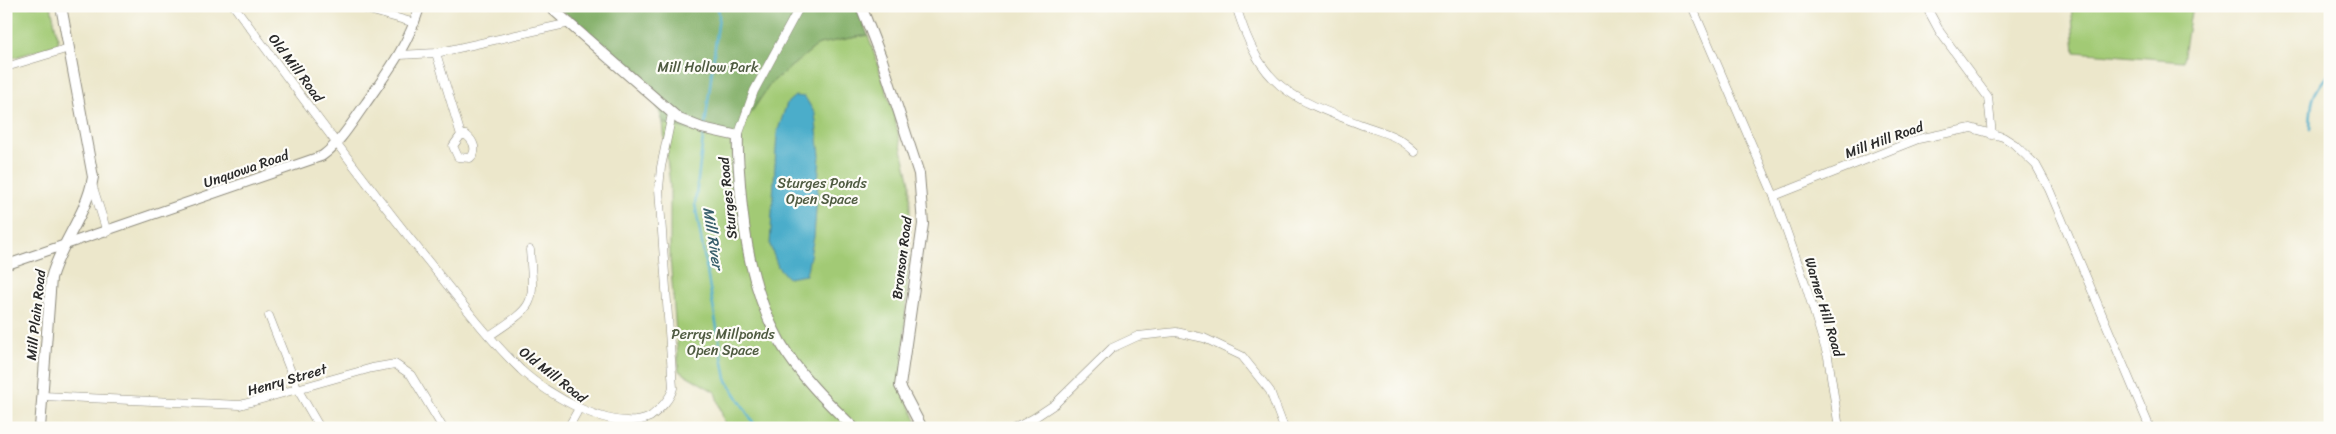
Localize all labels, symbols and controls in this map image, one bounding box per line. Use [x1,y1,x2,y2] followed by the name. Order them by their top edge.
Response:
[262,28,331,109] street label: Old Mill Road
[658,55,759,80] park label: Mill Hollow Park
[1841,114,1928,166] street label: Mill Hill Road
[200,142,293,195] street label: Unquowa Road
[711,154,745,240] street label: Sturges Road
[777,171,867,212] park label: Sturges Ponds Open Space
[695,205,731,274] water label: Mill River
[885,214,920,301] street label: Bronson Road
[1797,254,1851,361] street label: Warner Hill Road
[19,267,53,362] street label: Mill Plain Road
[671,322,775,363] park label: Perrys Millponds Open Space
[513,340,594,411] street label: Old Mill Road
[244,356,331,403] street label: Henry Street

